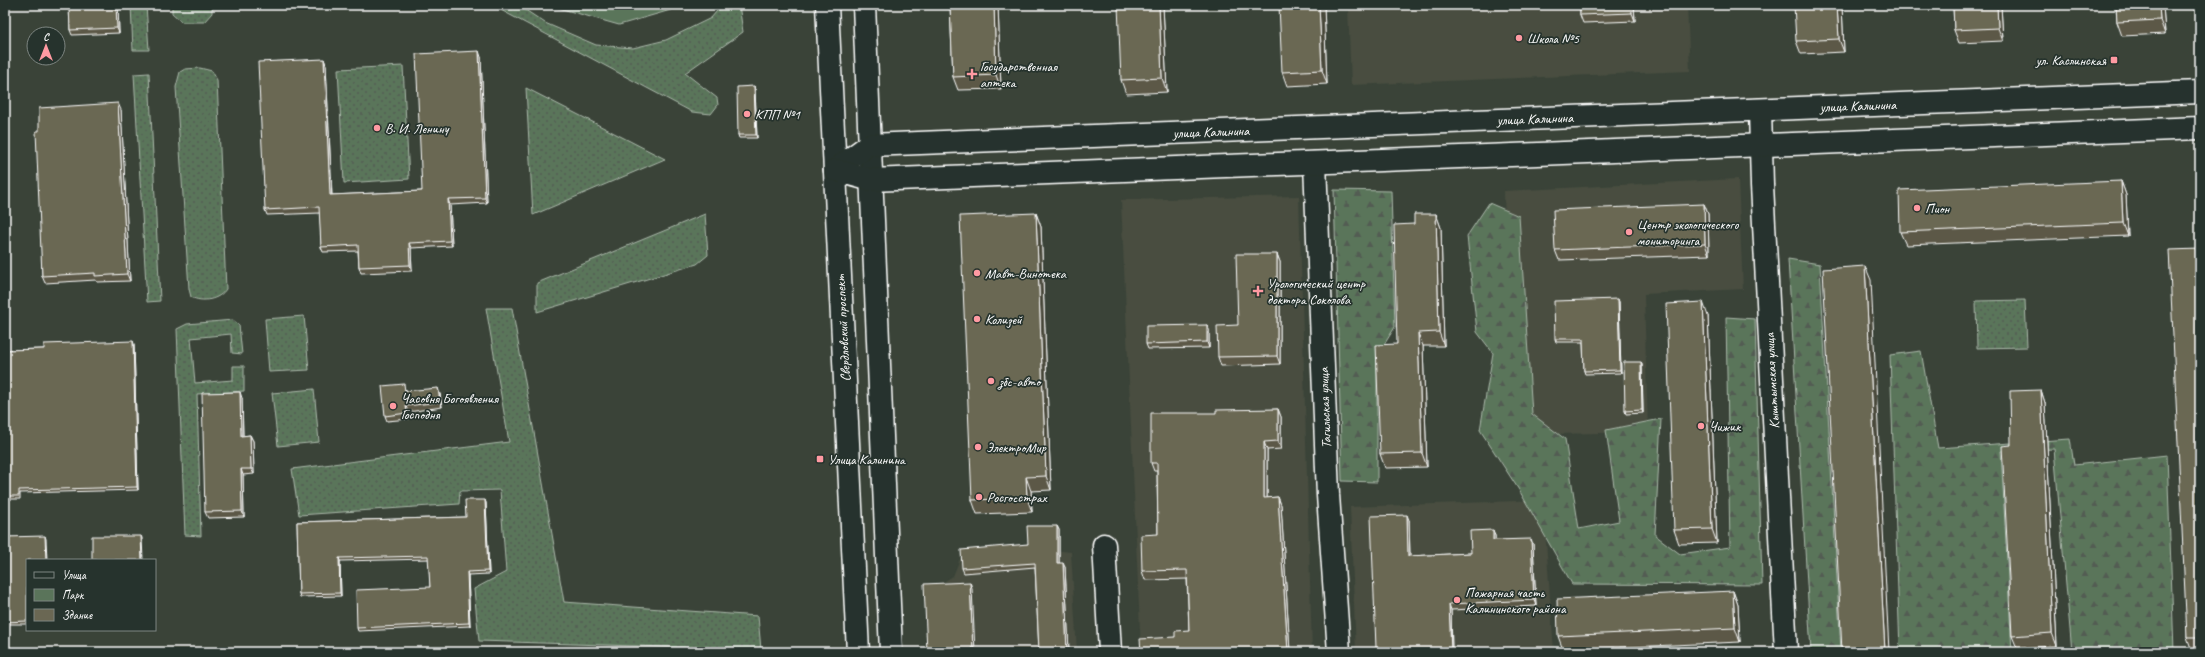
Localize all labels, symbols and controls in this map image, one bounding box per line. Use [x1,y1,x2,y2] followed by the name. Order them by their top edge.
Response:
[26,26,66,66] north arrow
[43,29,50,43] text: С
[1527,30,1580,47] place label: Школа №5
[1514,33,1524,43] marker: Школа №5
[2035,52,2107,69] place label: ул. Каслинская
[2109,55,2119,65] marker: ул. Каслинская
[980,58,1058,91] place label: Государственная аптека
[967,69,977,79] marker: Государственная аптека
[1819,96,1897,116] street label: улица Калинина
[755,106,801,123] place label: КПП №1
[742,109,752,119] marker: КПП №1
[1496,109,1574,129] street label: улица Калинина
[385,120,450,137] place label: В. И. Ленину
[1172,122,1250,142] street label: улица Калинина
[372,123,382,133] marker: В. И. Ленину
[1925,200,1951,217] place label: Пион
[1912,203,1922,213] marker: Пион
[1637,216,1739,249] place label: Центр экологического мониторинга
[1624,227,1634,237] marker: Центр экологического мониторинга
[985,265,1067,282] place label: Мавт-Винотека
[972,268,982,278] marker: Мавт-Винотека
[832,273,854,382] street label: Свердловский проспект
[1267,275,1366,308] place label: Урологический центр доктора Соколова
[1252,285,1264,297] marker: Урологический центр доктора Соколова
[985,311,1023,328] place label: Колизей
[972,314,982,324] marker: Колизей
[1761,331,1783,429] street label: Кыштымская улица
[1315,366,1335,449] street label: Тагильская улица
[997,373,1042,390] place label: збс-авто
[986,376,996,386] marker: збс-авто
[401,390,499,423] place label: Часовня Богоявления Господня
[388,401,398,411] marker: Часовня Богоявления Господня
[1709,418,1742,435] place label: Чижик
[1696,421,1706,431] marker: Чижик
[986,439,1046,456] place label: ЭлектроМир
[973,442,983,452] marker: ЭлектроМир
[828,451,906,468] place label: Улица Калинина
[815,454,825,464] marker: Улица Калинина
[987,489,1048,506] place label: Росгосстрах
[974,492,984,502] marker: Росгосстрах
[26,559,156,631] legend
[62,567,87,583] text: Улица
[1465,584,1567,617] place label: Пожарная часть Калининского района
[62,587,85,603] text: Парк
[1452,595,1462,605] marker: Пожарная часть Калининского района
[62,607,93,623] text: Здание

